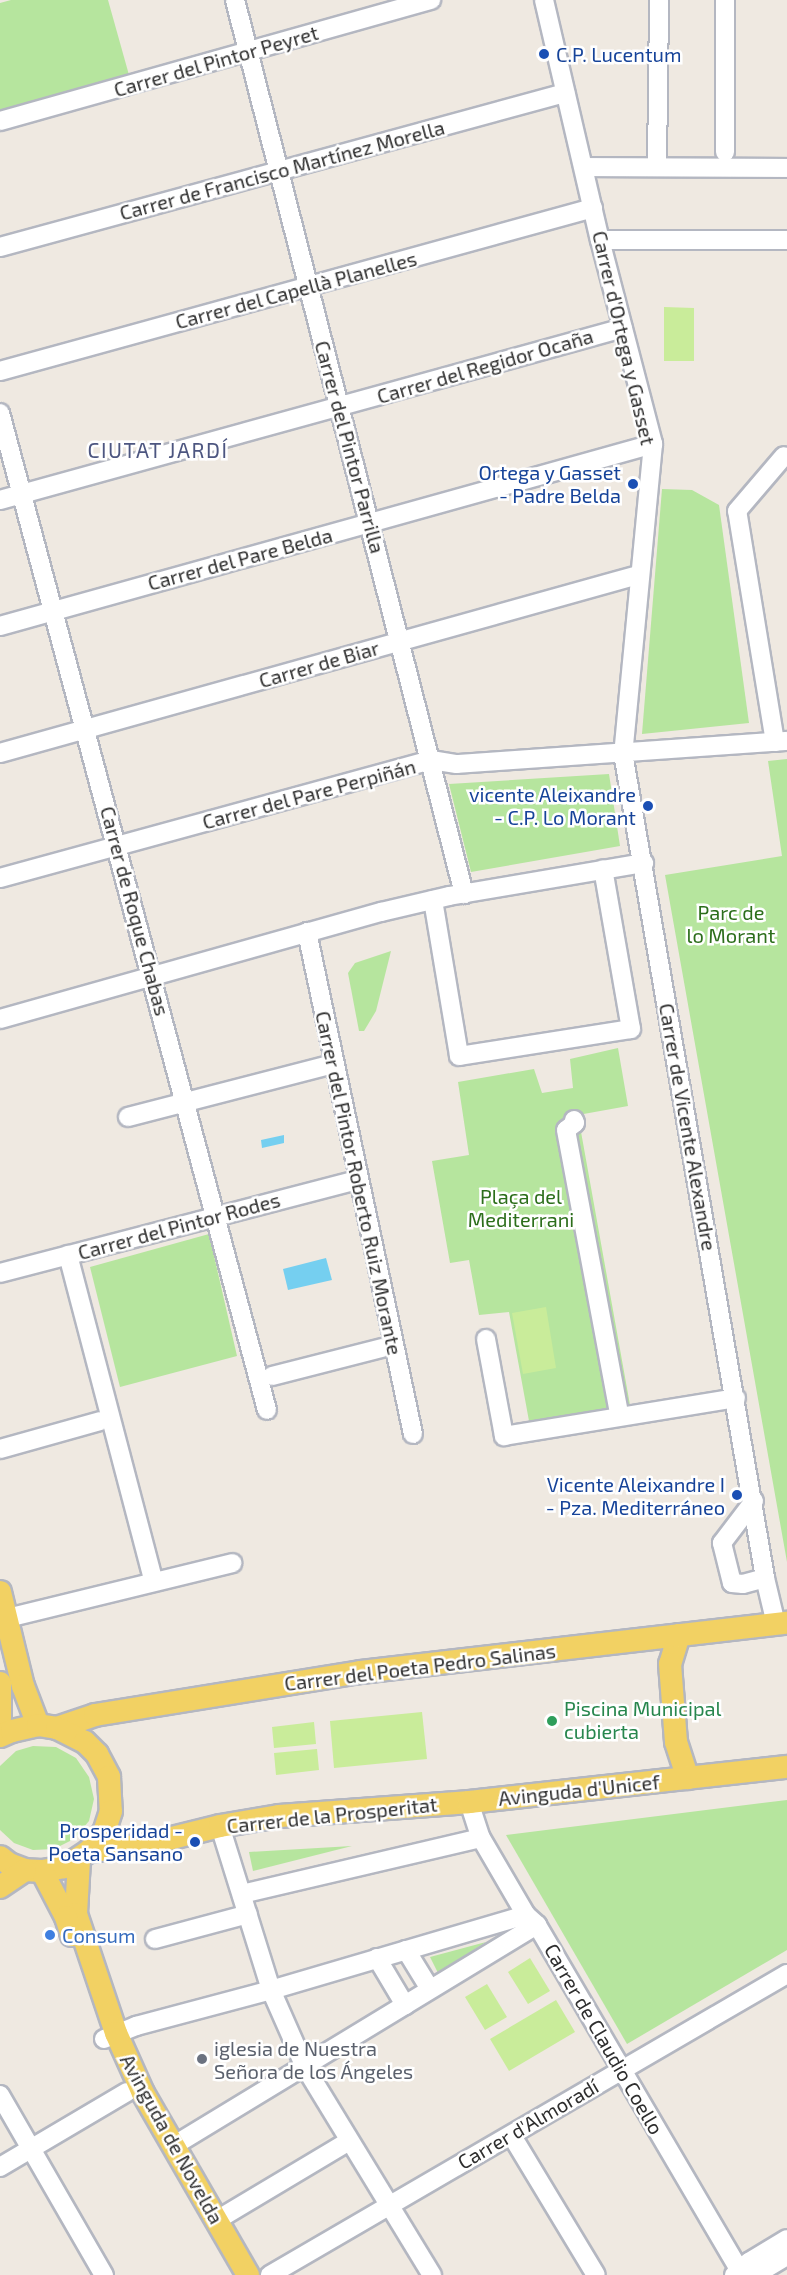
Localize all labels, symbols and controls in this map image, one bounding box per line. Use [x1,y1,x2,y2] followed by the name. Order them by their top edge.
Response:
[110,20,322,102] street label: Carrer del Pintor Peyret
[556,42,681,66] place label: C.P. Lucentum
[537,47,551,61] marker: C.P. Lucentum
[117,115,447,225] street label: Carrer de Francisco Martínez Morella
[588,228,660,448] street label: Carrer d'Ortega y Gasset
[172,246,420,334] street label: Carrer del Capellà Planelles
[373,323,597,409] street label: Carrer del Regidor Ocaña
[310,337,390,557] street label: Carrer del Pintor Parrilla
[87,437,229,463] district label: CIUTAT JARDÍ
[478,460,621,507] place label: Ortega y Gasset - Padre Belda
[626,477,640,491] marker: Ortega y Gasset - Padre Belda
[145,523,335,595] street label: Carrer del Pare Belda
[256,635,382,693] street label: Carrer de Biar
[199,754,419,834] street label: Carrer del Pare Perpiñán
[468,783,636,830] place label: vicente Aleixandre - C.P. Lo Morant
[641,799,655,813] marker: vicente Aleixandre - C.P. Lo Morant
[95,803,175,1019] street label: Carrer de Roque Chabas
[687,900,775,947] park label: Parc de lo Morant
[654,1001,722,1253] street label: Carrer de Vicente Alexandre
[311,1008,407,1358] street label: Carrer del Pintor Roberto Ruiz Morante
[468,1184,574,1231] park label: Plaça del Mediterrani
[75,1187,283,1265] street label: Carrer del Pintor Rodes
[546,1472,725,1519] place label: Vicente Aleixandre I - Pza. Mediterráneo
[730,1488,744,1502] marker: Vicente Aleixandre I - Pza. Mediterráneo
[282,1638,558,1696] street label: Carrer del Poeta Pedro Salinas
[564,1697,721,1744] place label: Piscina Municipal cubierta
[545,1714,559,1728] marker: Piscina Municipal cubierta
[497,1770,661,1810] street label: Avinguda d'Unicef
[225,1792,439,1838] street label: Carrer de la Prosperitat
[48,1818,183,1865] place label: Prosperidad - Poeta Sansano
[188,1835,202,1849] marker: Prosperidad - Poeta Sansano
[62,1923,135,1947] place label: Consum
[43,1928,57,1942] marker: Consum
[539,1939,669,2139] street label: Carrer de Claudio Coello
[214,2036,414,2083] place label: iglesia de Nuestra Señora de los Ángeles
[115,2050,229,2228] street label: Avinguda de Novelda
[195,2052,209,2066] marker: iglesia de Nuestra Señora de los Ángeles
[453,2074,603,2174] street label: Carrer d'Almoradí

